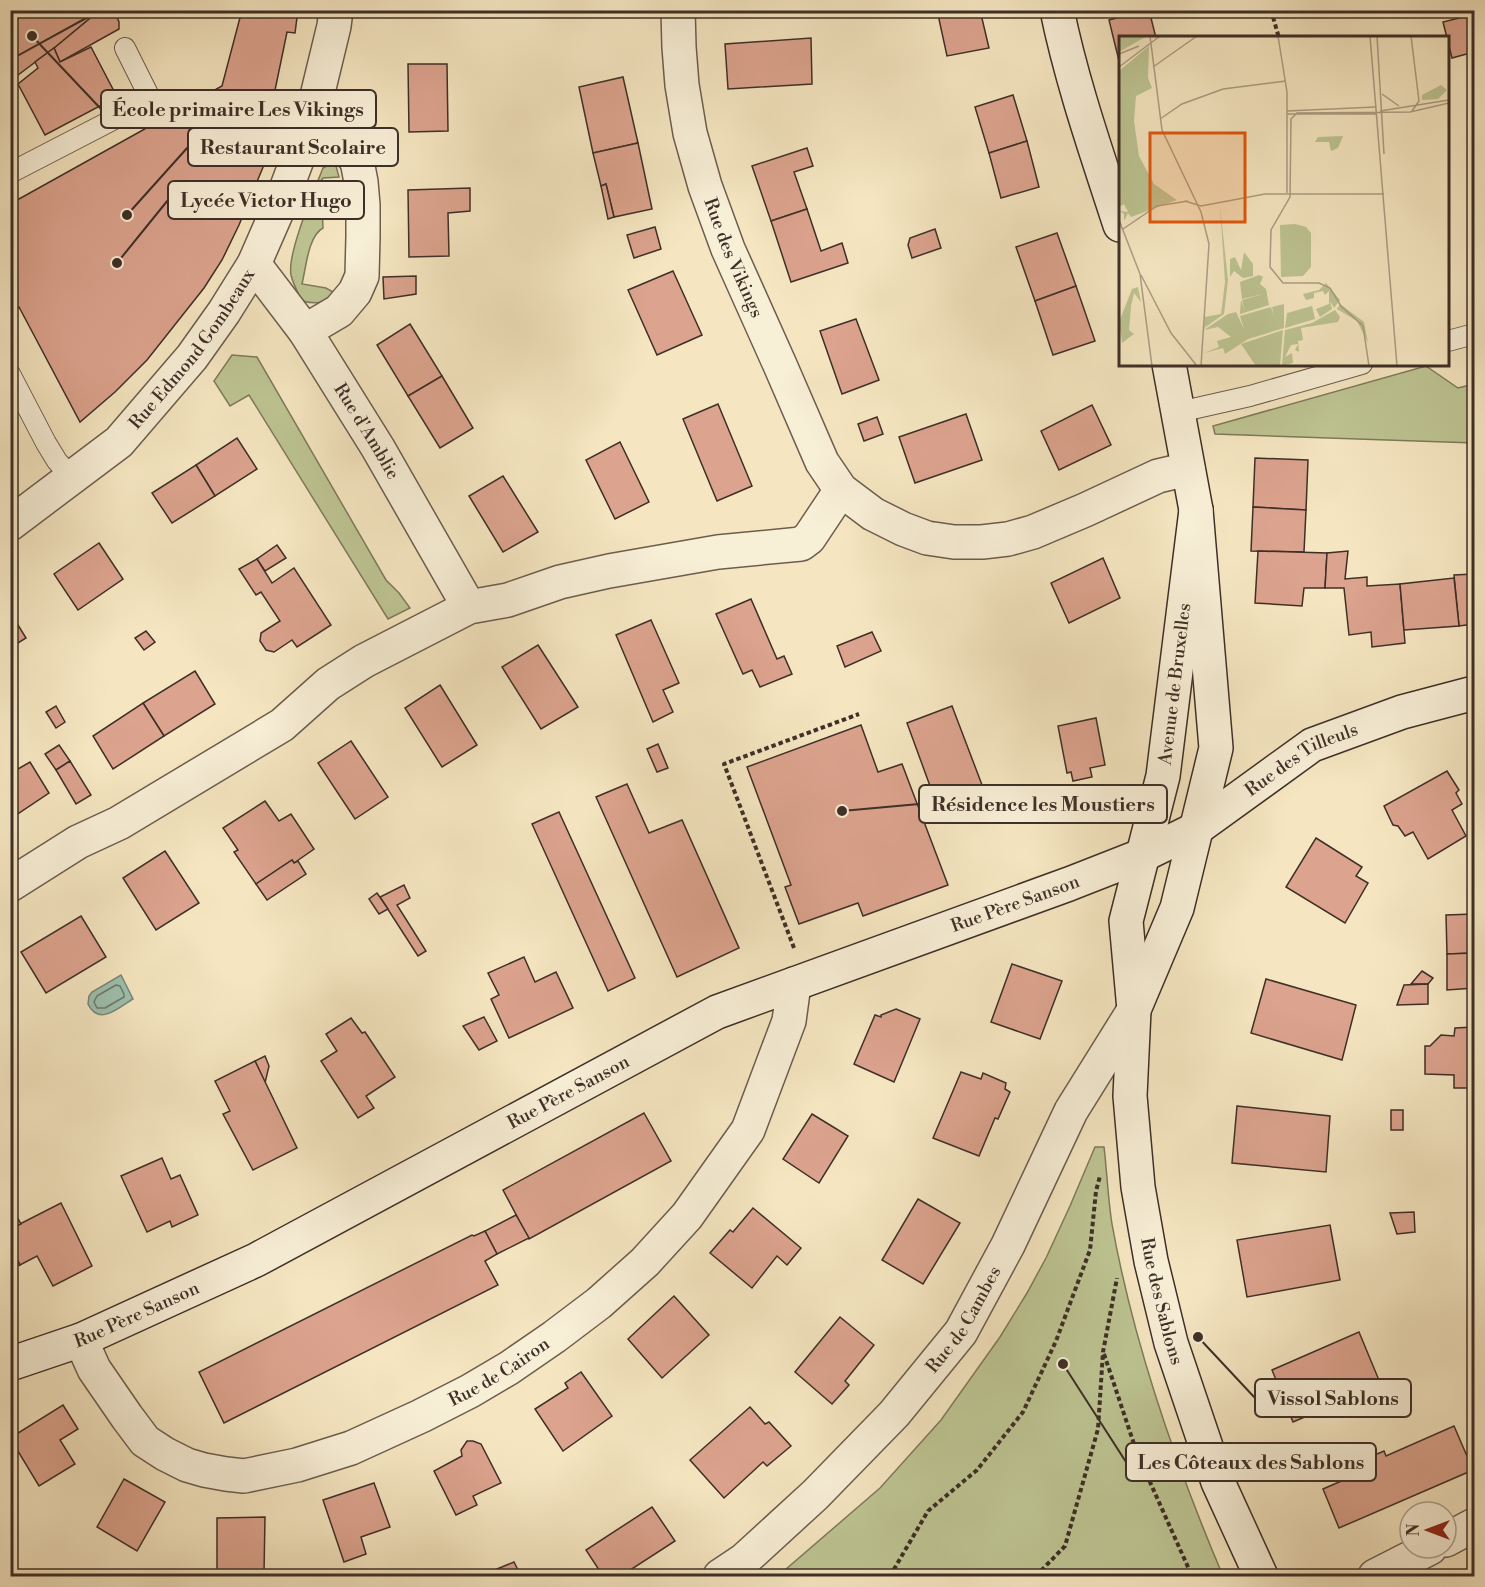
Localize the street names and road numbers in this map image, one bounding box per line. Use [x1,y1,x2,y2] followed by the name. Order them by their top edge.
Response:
[699,195,769,321] street label: Rue des Vikings
[124,263,260,434] street label: Rue Edmond Gombeaux
[329,379,405,483] street label: Rue d'Amblie
[1154,602,1196,767] street label: Avenue de Bruxelles
[1240,718,1361,801] street label: Rue des Tilleuls
[948,869,1083,938] street label: Rue Père Sanson
[503,1050,634,1134] street label: Rue Père Sanson
[1136,1236,1189,1368] street label: Rue des Sablons
[921,1262,1006,1378] street label: Rue de Cambes
[71,1276,203,1353] street label: Rue Père Sanson
[445,1332,554,1412] street label: Rue de Cairon

